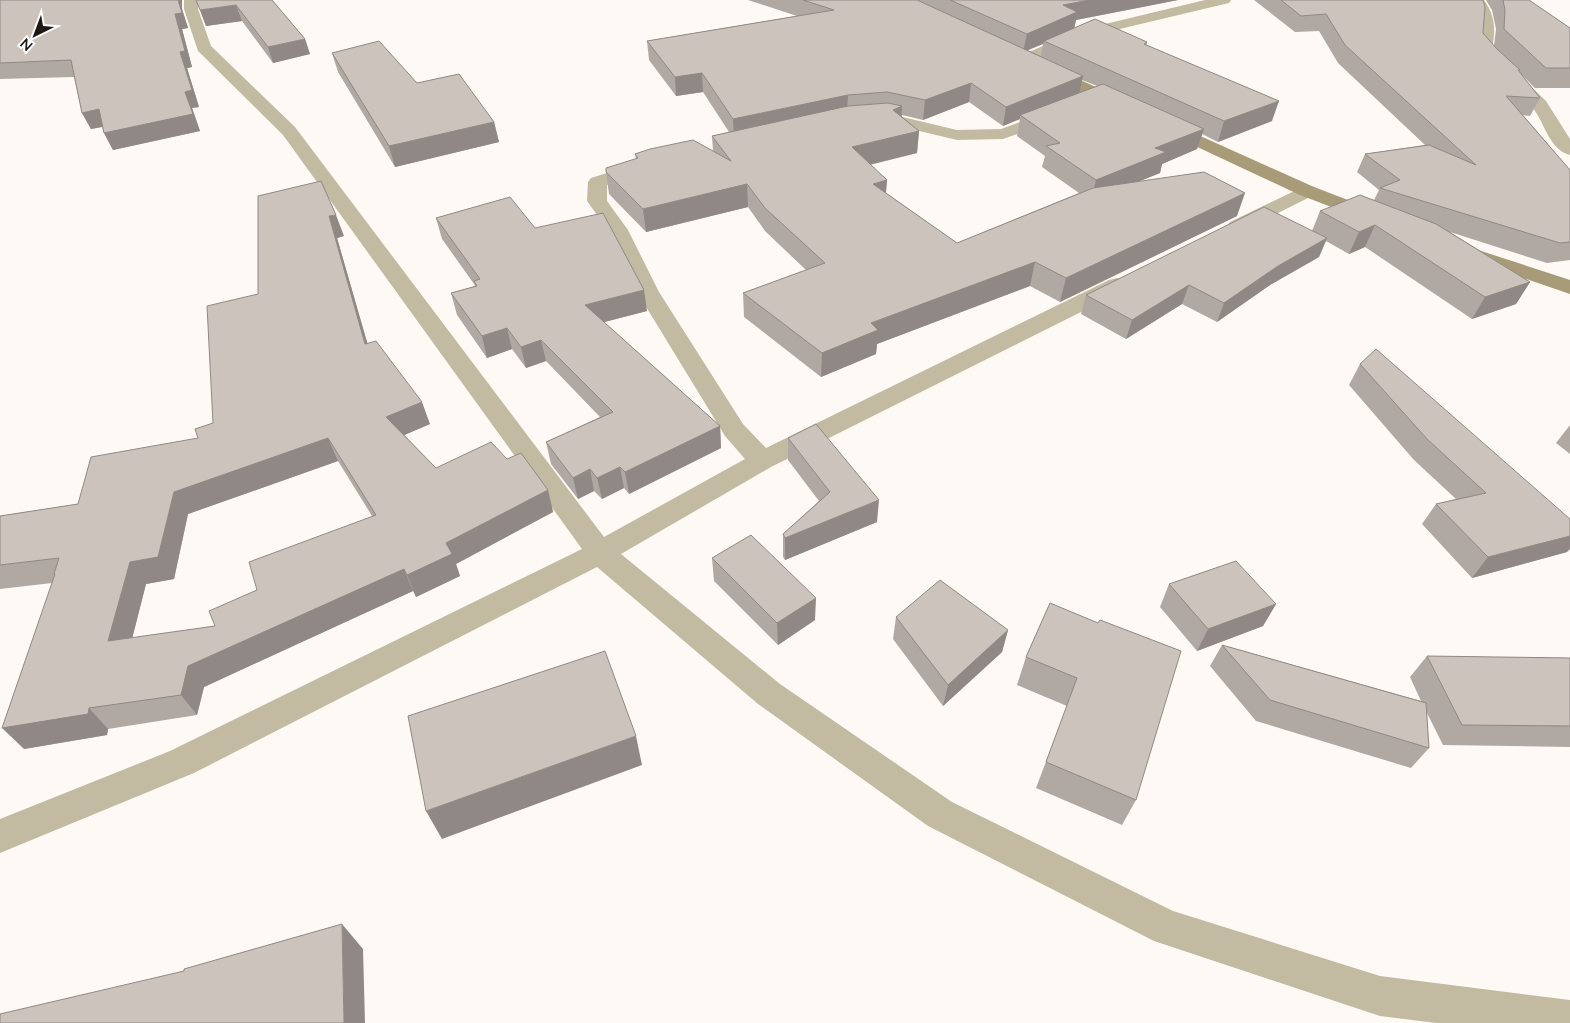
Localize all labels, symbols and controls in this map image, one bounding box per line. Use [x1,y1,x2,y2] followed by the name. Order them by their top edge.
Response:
[10,10,60,60] north arrow
[16,35,36,55] text: N

